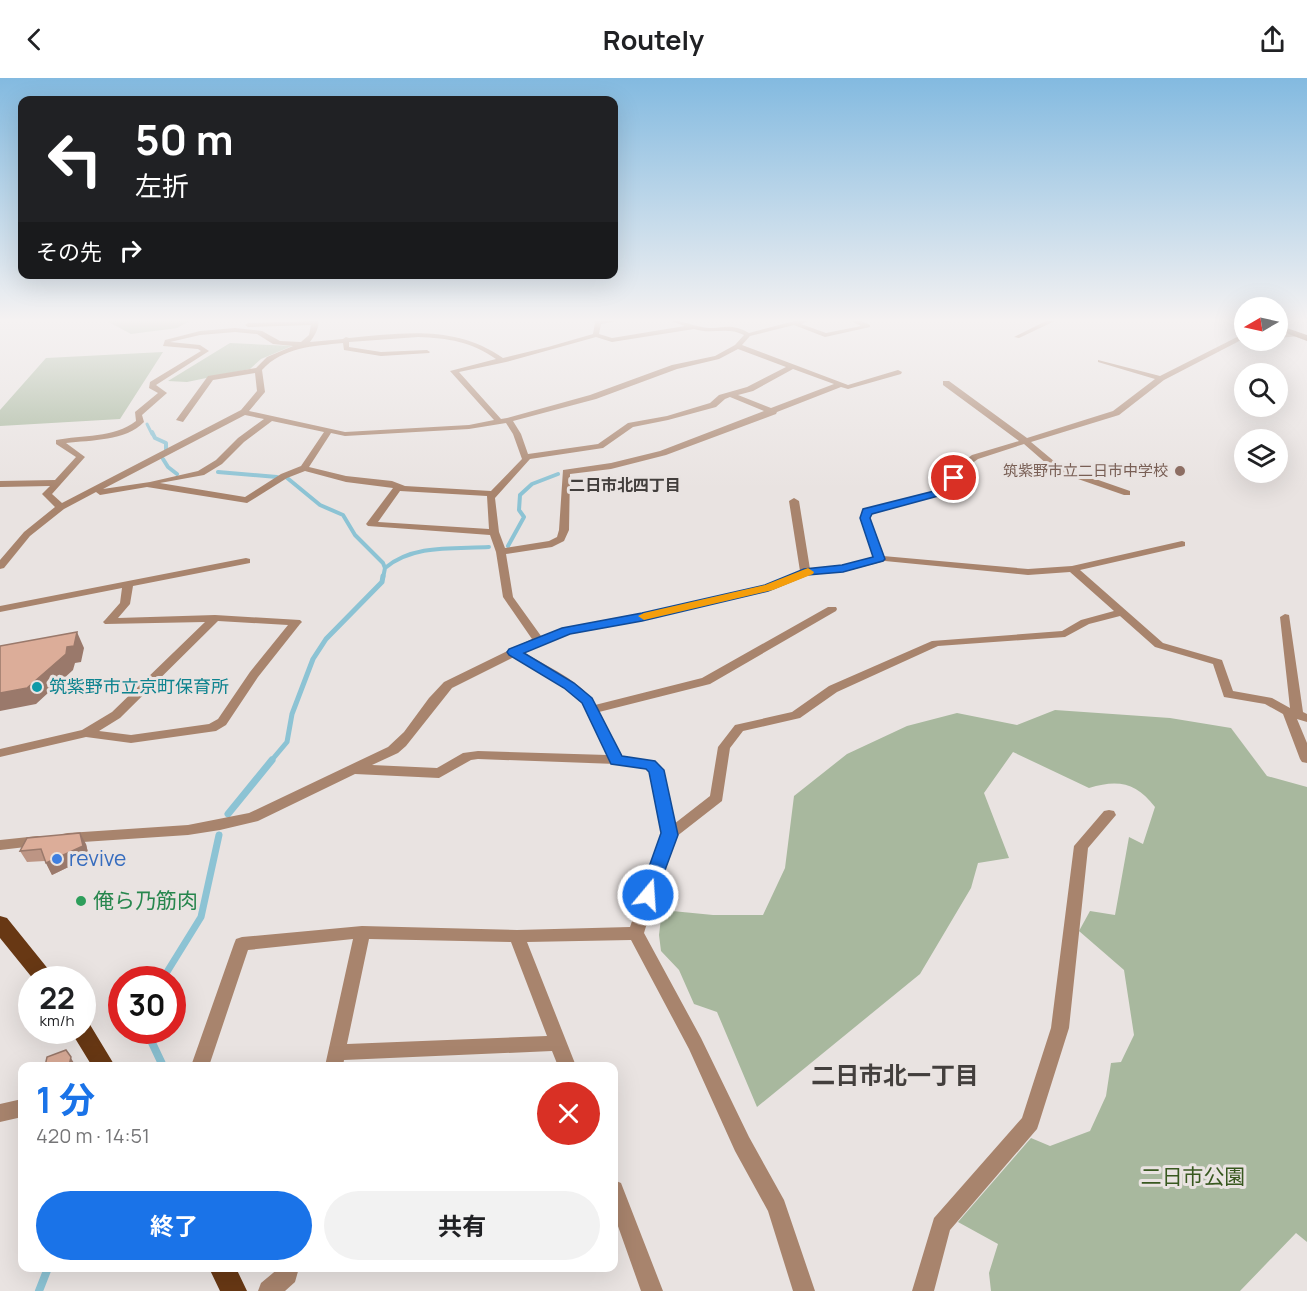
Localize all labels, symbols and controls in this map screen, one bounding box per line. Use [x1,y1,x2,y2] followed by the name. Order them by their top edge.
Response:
[603,21,704,58] text: Routely
[18,23,51,56] icon: back
[1256,23,1289,56] icon: share
[135,110,233,168] text: 50 m
[36,120,114,198] icon: left
[135,167,189,204] text: 左折
[114,234,147,267] icon: right
[36,237,102,267] text: その先
[1234,297,1288,351] north arrow
[1234,297,1288,483] map controls
[1234,363,1288,417] button: search
[1234,429,1288,483] button: layers
[928,452,979,503] pin
[1003,460,1168,481] place label: 筑紫野市立二日市中学校
[937,461,970,494] icon: arrive
[1173,464,1187,478] marker: 筑紫野市立二日市中学校
[569,474,681,496] district label: 二日市北四丁目
[49,674,229,698] place label: 筑紫野市立京町保育所
[30,680,44,694] marker: 筑紫野市立京町保育所
[69,844,126,872] place label: revive
[50,852,64,866] marker: revive
[616,863,680,927] position arrow
[93,886,198,914] place label: 俺ら乃筋肉
[74,894,88,908] marker: 俺ら乃筋肉
[108,966,186,1044] speed limit sign: 30
[39,977,75,1018] text: 22
[40,1010,74,1031] text: km/h
[811,1058,979,1091] district label: 二日市北一丁目
[36,1075,95,1124] text: 1 分
[537,1082,600,1145] button: close
[36,1122,150,1149] text: 420 m · 14:51
[1141,1162,1246,1190] park label: 二日市公園
[36,1191,312,1260] button: 終了
[324,1191,600,1260] button: 共有

